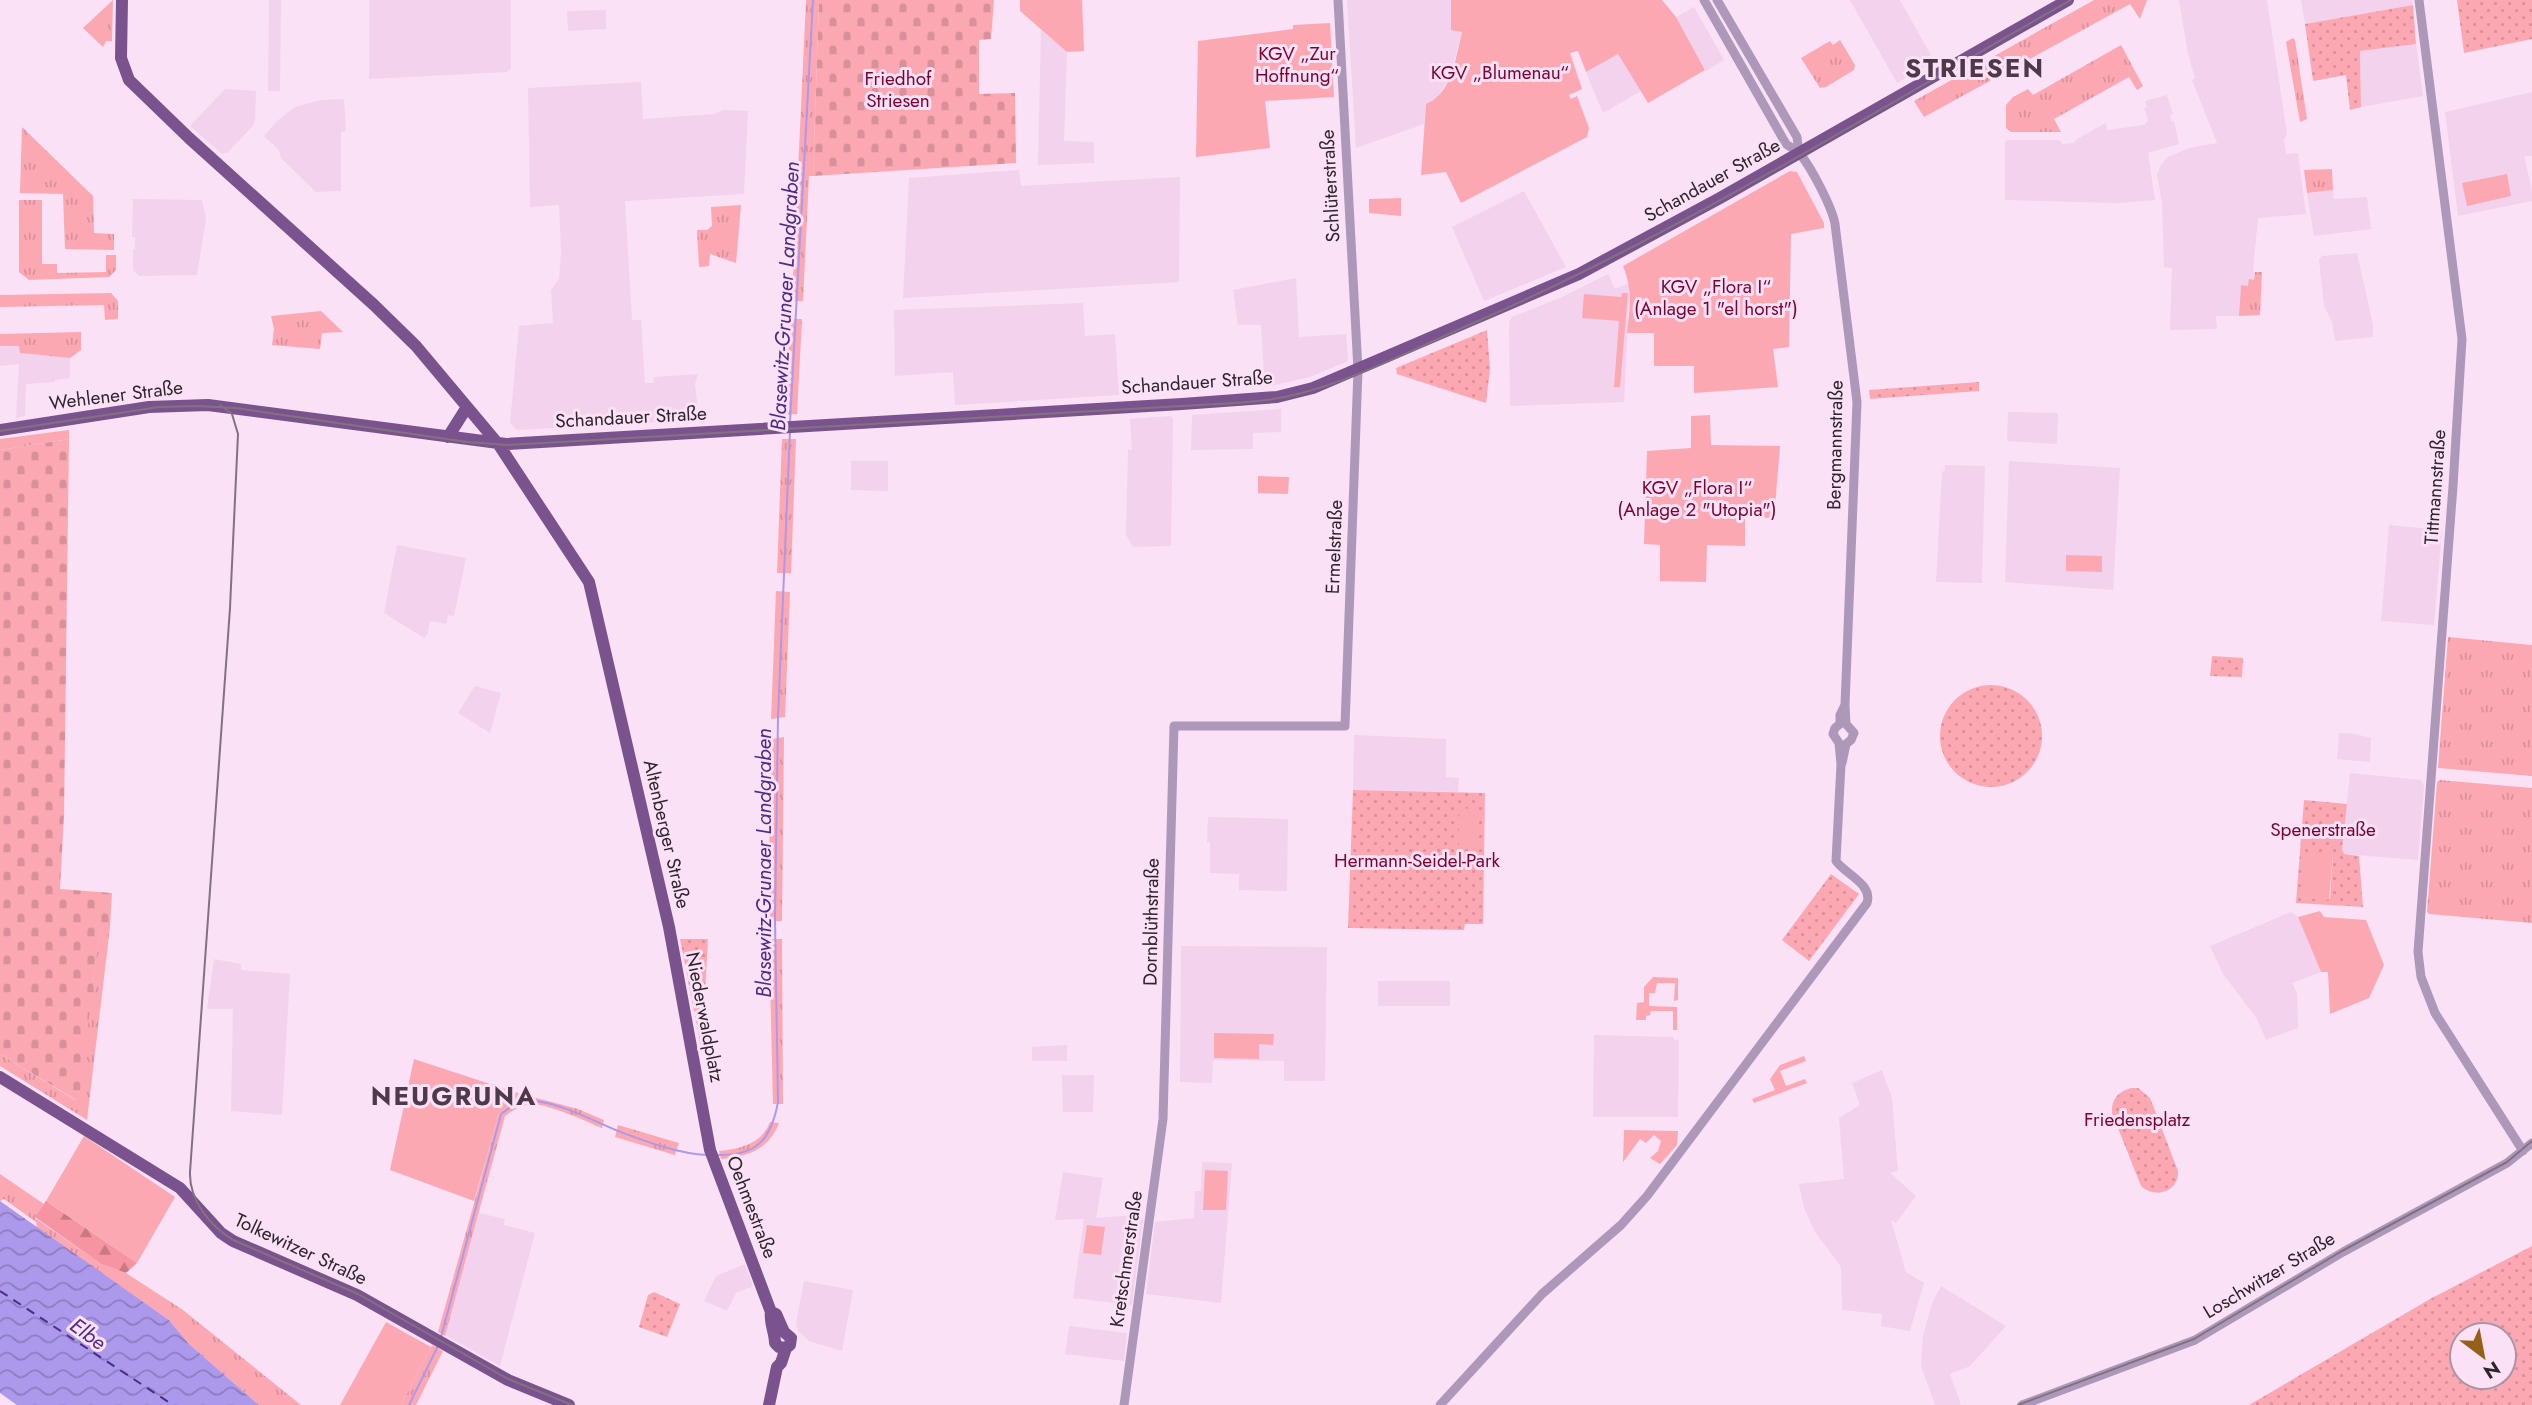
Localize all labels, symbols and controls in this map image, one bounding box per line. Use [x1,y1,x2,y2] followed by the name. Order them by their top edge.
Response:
[1255,40,1339,89] park label: KGV „Zur Hoffnung“
[1905,49,2045,87] district label: STRIESEN
[1431,59,1569,86] park label: KGV „Blumenau“
[865,65,932,114] park label: Friedhof Striesen
[1314,129,1346,243] street label: Schlüterstraße
[1639,131,1785,229] street label: Schandauer Straße
[763,161,807,431] water label: Blasewitz‐Grunaer Landgraben
[1634,273,1798,322] park label: KGV „Flora I“ (Anlage 1 "el horst")
[1120,363,1274,401] street label: Schandauer Straße
[48,373,185,417] street label: Wehlener Straße
[1820,380,1850,510] street label: Bergmannstraße
[555,400,708,434] street label: Schandauer Straße
[2418,428,2452,545] street label: Tittmannstraße
[1617,474,1777,523] park label: KGV „Flora I“ (Anlage 2 "Utopia")
[1319,499,1349,595] street label: Ermelstraße
[749,728,779,998] water label: Blasewitz‐Grunaer Landgraben
[637,757,697,911] street label: Altenberger Straße
[2270,816,2376,843] park label: Spenerstraße
[1334,847,1501,874] park label: Hermann-Seidel-Park
[1136,858,1166,986] street label: Dornblüthstraße
[679,950,731,1085] street label: Niederwaldplatz
[371,1077,537,1115] district label: NEUGRUNA
[2084,1106,2190,1133] park label: Friedensplatz
[720,1152,784,1262] street label: Oehmestraße
[1103,1189,1149,1329] street label: Kretschmerstraße
[230,1206,372,1292] street label: Tolkewitzer Straße
[2198,1225,2340,1325] street label: Loschwitzer Straße
[64,1311,113,1358] water label: Elbe
[2448,1321,2518,1391] north arrow
[2478,1355,2505,1385] text: N

